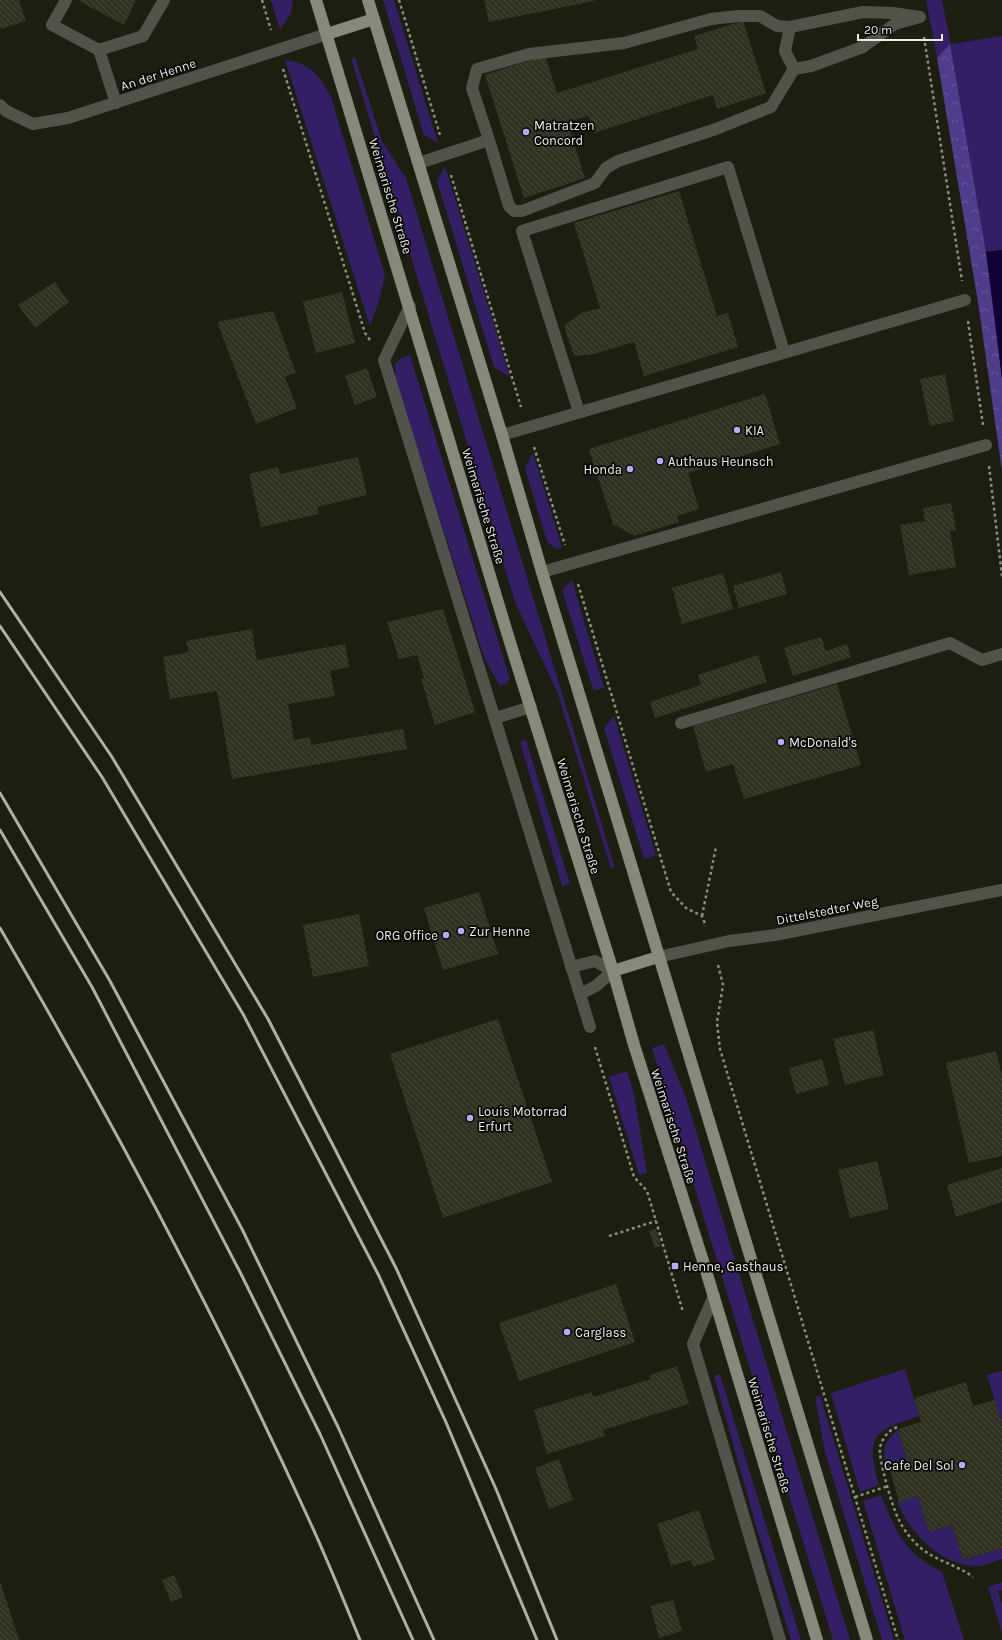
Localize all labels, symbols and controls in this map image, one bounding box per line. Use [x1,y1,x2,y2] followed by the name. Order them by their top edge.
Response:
[858,16,942,42] scale bar
[864,23,892,37] text: 20 m
[119,55,198,94] street label: An der Henne
[534,118,595,148] place label: Matratzen Concord
[521,127,531,137] marker: Matratzen Concord
[366,137,415,256] street label: Weimarische Straße
[745,423,765,438] place label: KIA
[732,425,742,435] marker: KIA
[459,447,508,566] street label: Weimarische Straße
[668,454,774,469] place label: Authaus Heunsch
[655,456,665,466] marker: Authaus Heunsch
[584,462,622,477] place label: Honda
[625,464,635,474] marker: Honda
[789,735,858,750] place label: McDonald's
[776,737,786,747] marker: McDonald's
[554,757,603,876] street label: Weimarische Straße
[775,893,880,928] street label: Dittelstedter Weg
[469,924,530,939] place label: Zur Henne
[456,926,466,936] marker: Zur Henne
[376,928,438,943] place label: ORG Office
[441,930,451,940] marker: ORG Office
[648,1067,699,1186] street label: Weimarische Straße
[478,1104,567,1134] place label: Louis Motorrad Erfurt
[465,1113,475,1123] marker: Louis Motorrad Erfurt
[683,1259,784,1274] place label: Henne, Gasthaus
[670,1261,680,1271] marker: Henne, Gasthaus
[575,1325,627,1340] place label: Carglass
[562,1327,572,1337] marker: Carglass
[745,1376,794,1495] street label: Weimarische Straße
[884,1458,954,1473] place label: Cafe Del Sol
[957,1460,967,1470] marker: Cafe Del Sol

